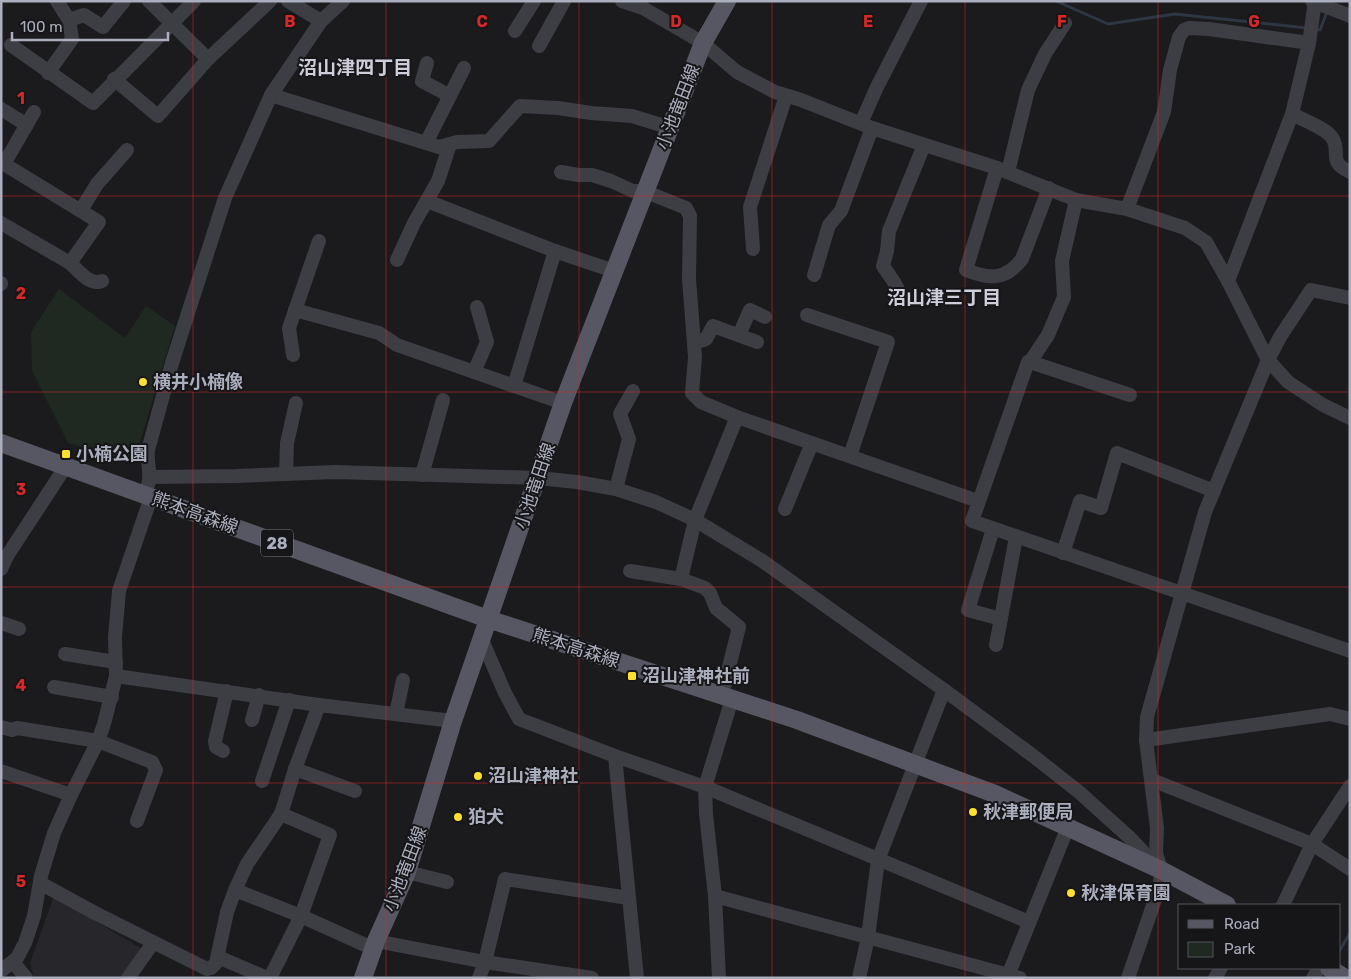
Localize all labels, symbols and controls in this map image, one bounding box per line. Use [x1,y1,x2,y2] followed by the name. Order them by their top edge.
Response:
[12,10,169,42] scale bar
[284,12,296,31] text: B
[476,12,488,31] text: C
[670,12,682,31] text: D
[863,12,873,31] text: E
[1057,12,1067,31] text: F
[1248,12,1260,31] text: G
[20,18,62,36] text: 100 m
[298,56,412,79] district label: 沼山津四丁目
[652,61,704,153] street label: 小池竜田線
[17,89,25,108] text: 1
[16,284,26,303] text: 2
[887,286,1001,309] district label: 沼山津三丁目
[153,371,243,393] place label: 横井小楠像
[137,376,149,388] marker: 横井小楠像
[510,440,560,532] street label: 小池竜田線
[76,443,148,465] place label: 小楠公園
[60,448,72,460] marker: 小楠公園
[16,480,26,499] text: 3
[149,487,241,539] street label: 熊本高森線
[261,530,293,556] road number: 28
[530,624,622,672] street label: 熊本高森線
[642,665,750,687] place label: 沼山津神社前
[626,670,638,682] marker: 沼山津神社前
[16,676,27,695] text: 4
[488,765,578,787] place label: 沼山津神社
[472,770,484,782] marker: 沼山津神社
[983,801,1073,823] place label: 秋津郵便局
[468,806,504,828] place label: 狛犬
[967,806,979,818] marker: 秋津郵便局
[452,811,464,823] marker: 狛犬
[379,823,431,915] street label: 小池竜田線
[16,872,26,891] text: 5
[1081,882,1171,904] place label: 秋津保育園
[1065,887,1077,899] marker: 秋津保育園
[1178,904,1341,969] legend
[1224,915,1260,933] text: Road
[1224,940,1255,958] text: Park

